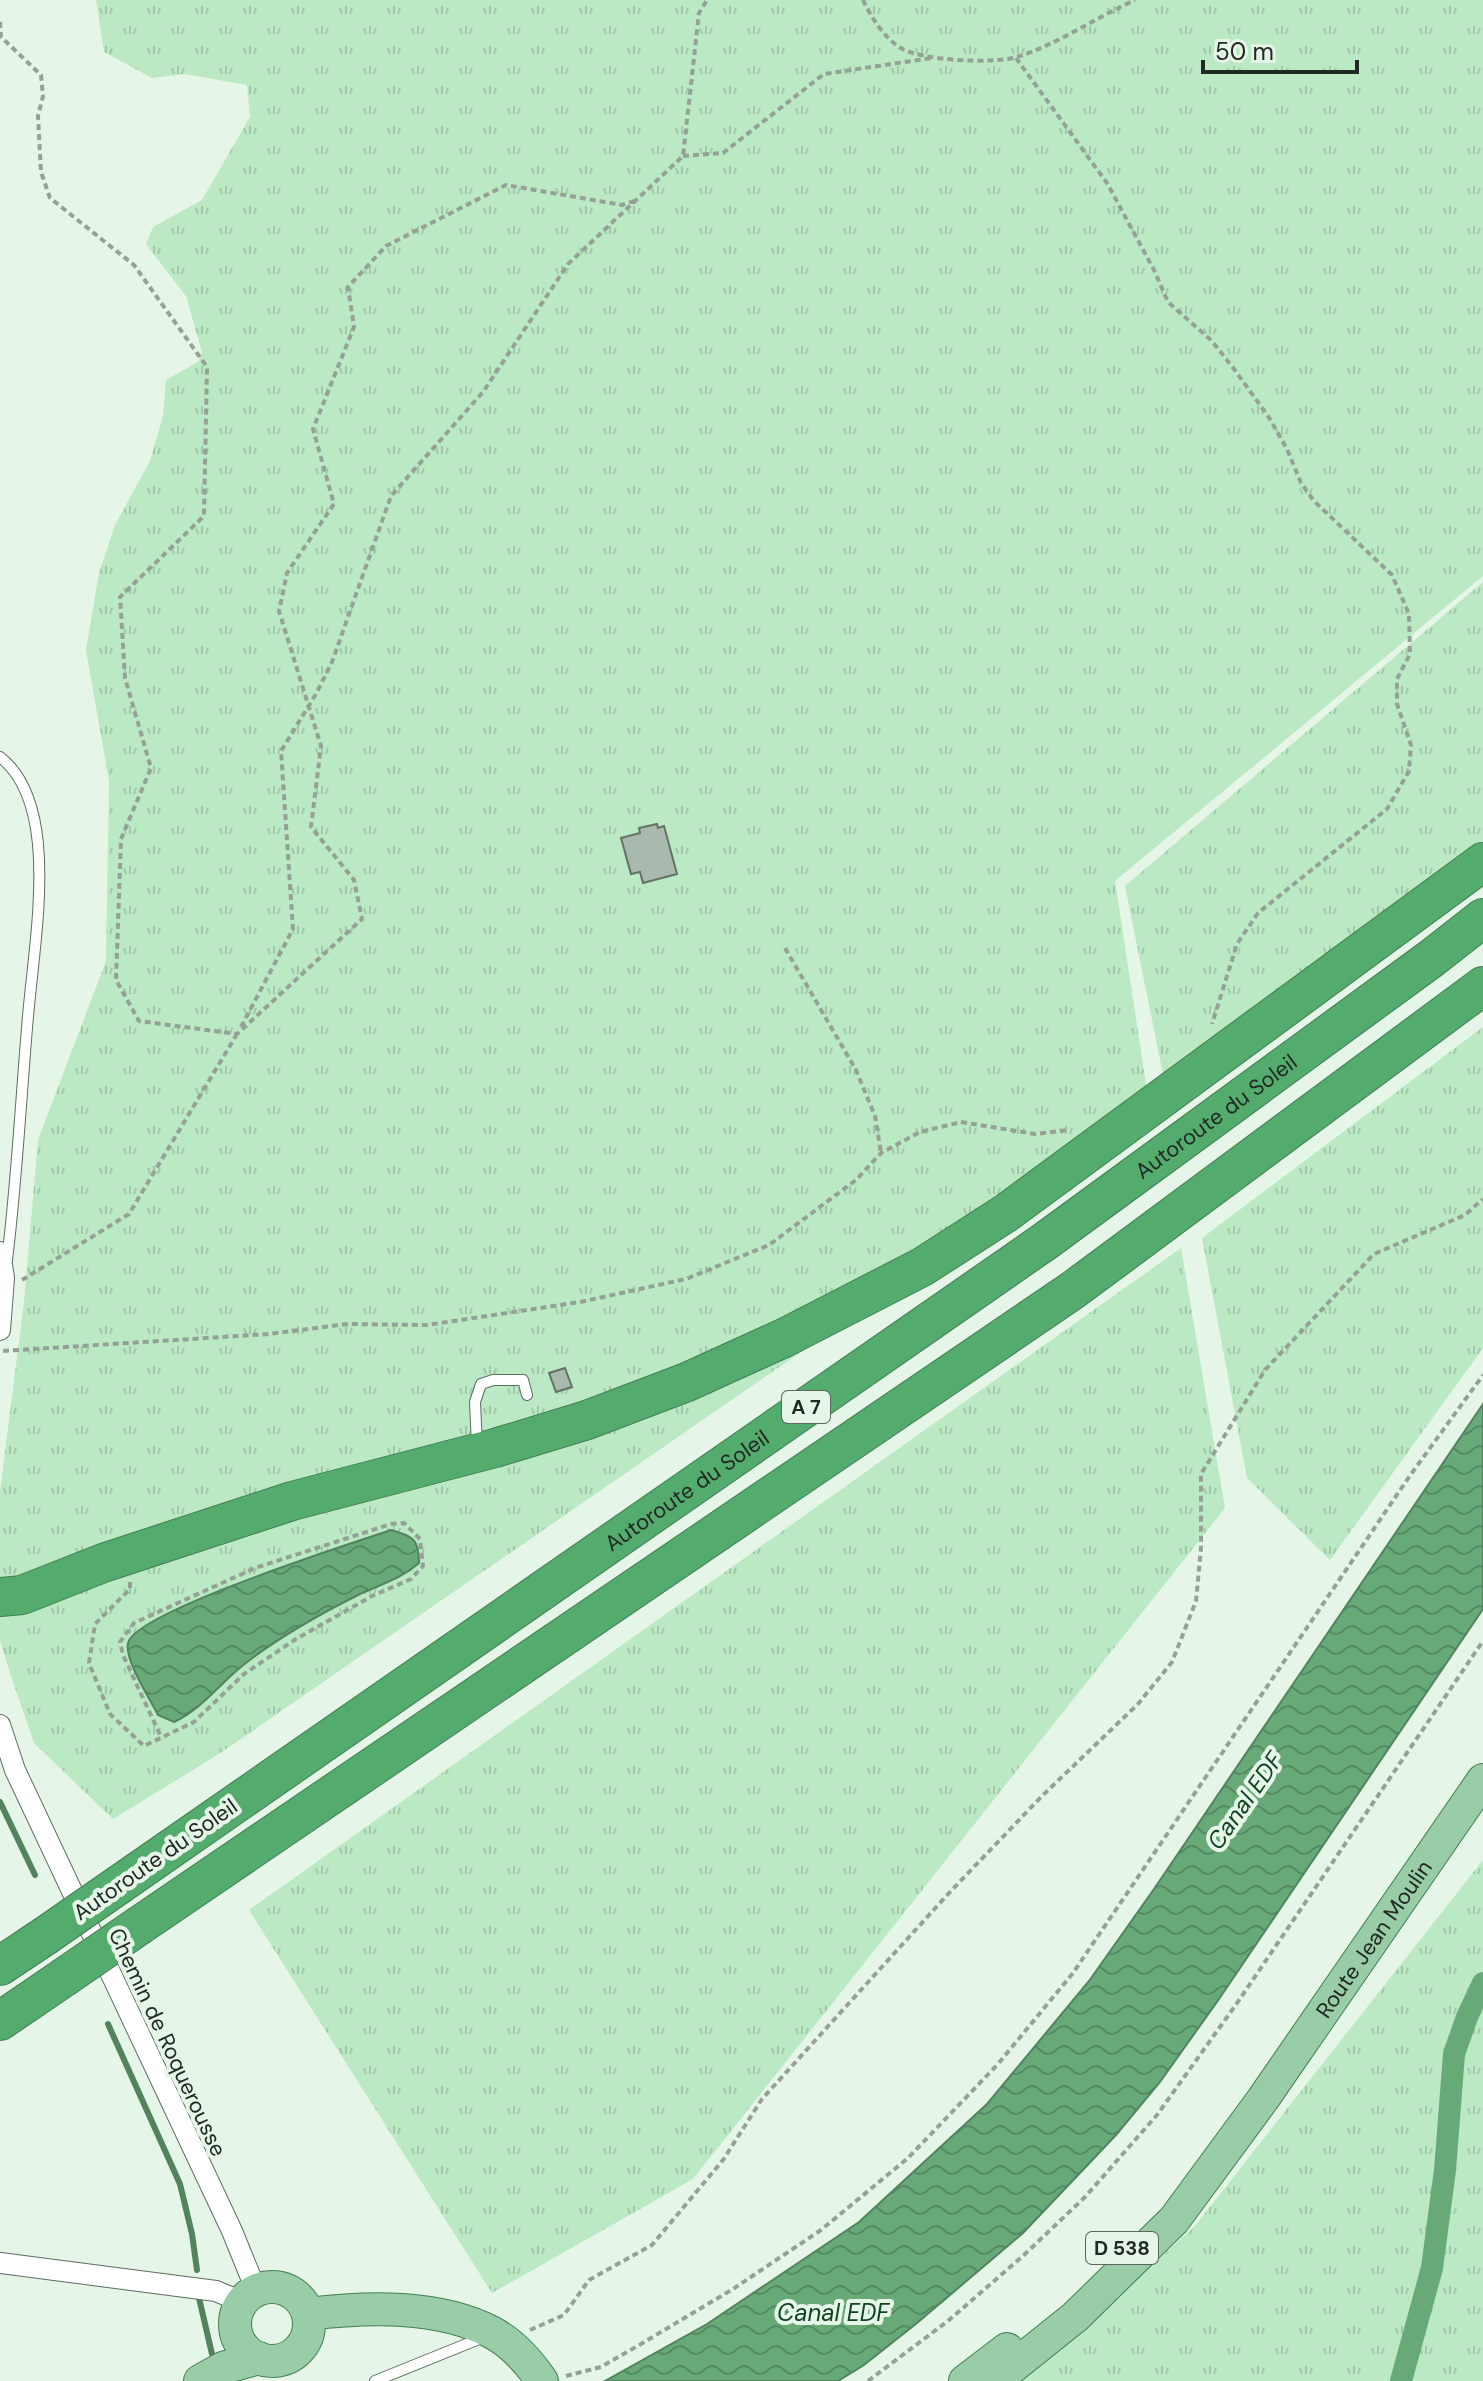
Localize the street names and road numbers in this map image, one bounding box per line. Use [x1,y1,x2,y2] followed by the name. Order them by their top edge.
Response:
[1129,1048,1303,1186] street label: Autoroute du Soleil
[782,1391,830,1423] road number: A 7
[599,1423,775,1558] street label: Autoroute du Soleil
[67,1792,243,1927] street label: Autoroute du Soleil
[1309,1854,1439,2024] street label: Route Jean Moulin
[102,1923,233,2161] street label: Chemin de Roquerousse
[1086,2232,1158,2264] road number: D 538

